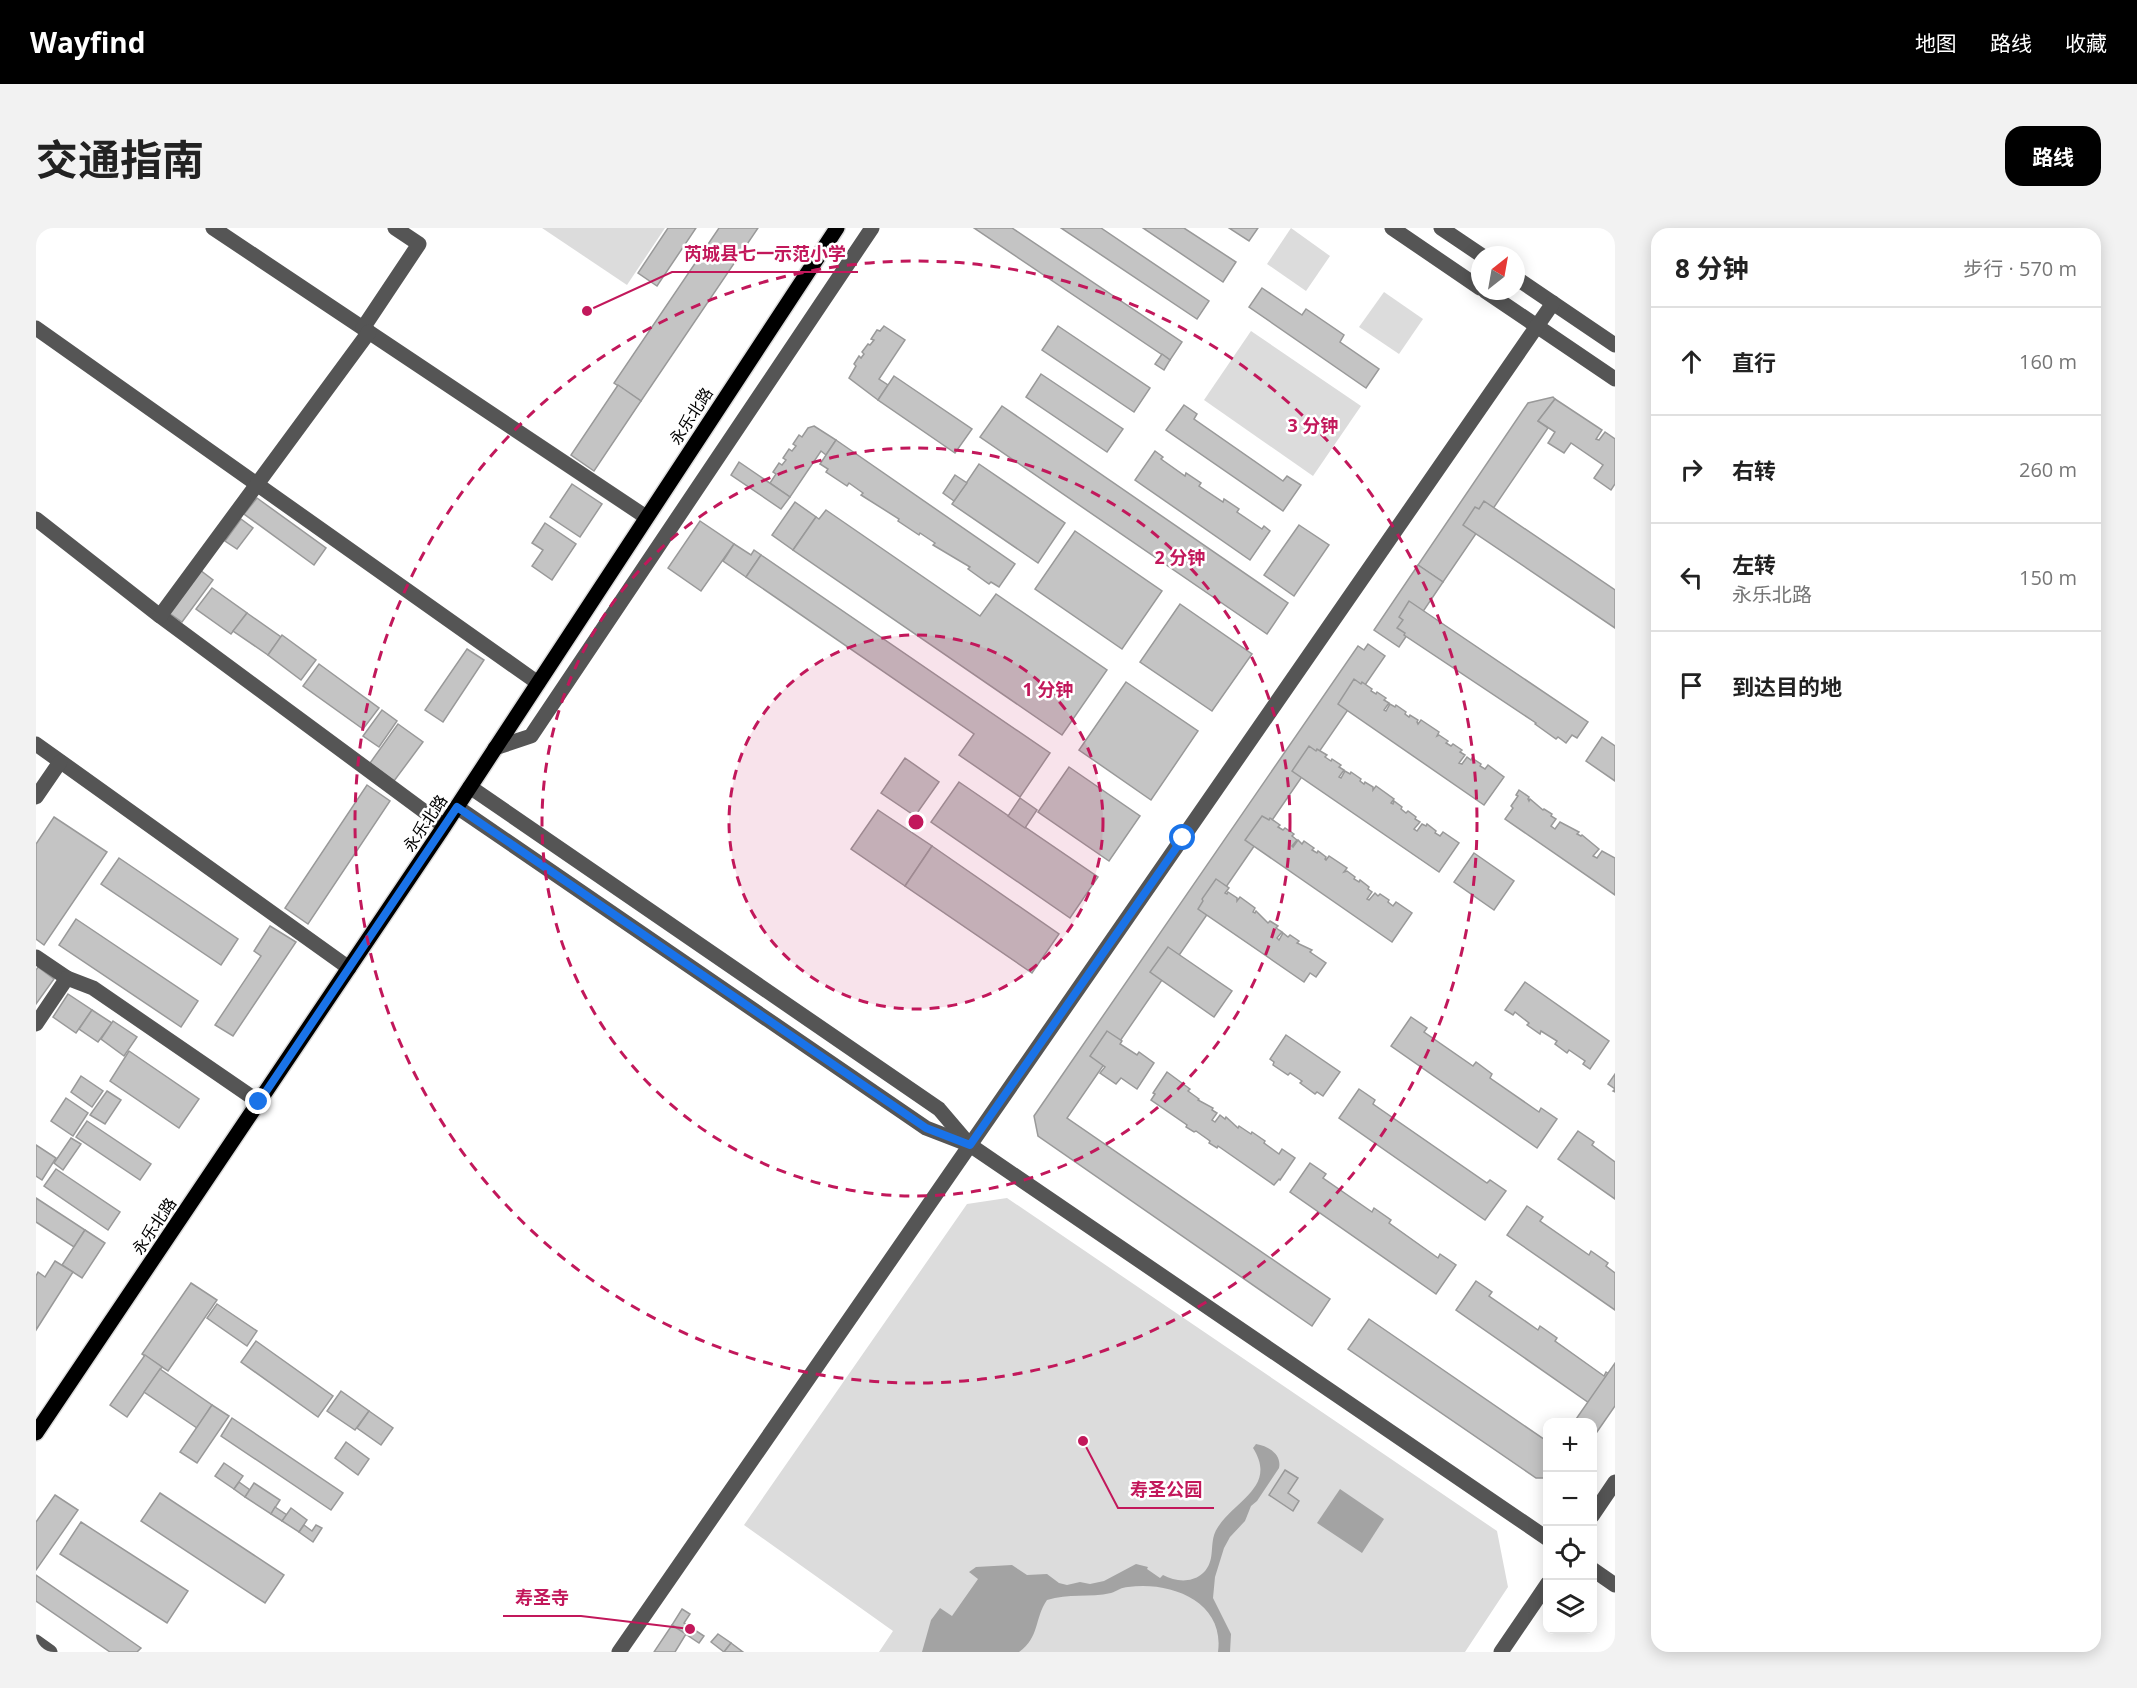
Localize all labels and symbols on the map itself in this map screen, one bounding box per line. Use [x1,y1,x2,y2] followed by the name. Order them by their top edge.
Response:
[672,236,858,272] callout: 芮城县七一示范小学
[684,241,846,265] text: 芮城县七一示范小学
[1471,246,1525,300] north arrow
[664,383,718,449] street label: 永乐北路
[1288,413,1338,437] text: 3 分钟
[1155,545,1205,569] text: 2 分钟
[1023,677,1073,701] text: 1 分钟
[398,790,452,856] street label: 永乐北路
[906,812,926,832] centre of rings
[1169,824,1195,850] route start
[245,1088,271,1114] route end
[127,1193,181,1259] street label: 永乐北路
[1118,1472,1214,1508] callout: 寿圣公园
[1130,1477,1202,1501] text: 寿圣公园
[503,1580,581,1616] callout: 寿圣寺
[515,1585,569,1609] text: 寿圣寺

